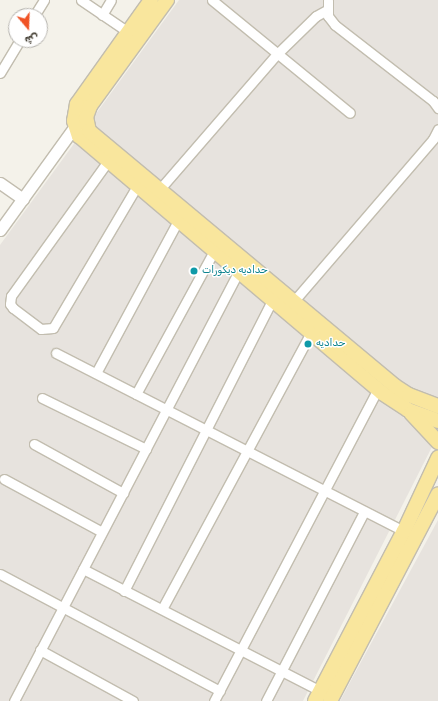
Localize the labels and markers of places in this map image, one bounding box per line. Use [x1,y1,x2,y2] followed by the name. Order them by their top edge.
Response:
[202,265,268,277] place label: حداديه ديكورات
[189,266,199,276] marker: حداديه ديكورات
[316,338,345,350] place label: حداديه
[303,339,313,349] marker: حداديه

